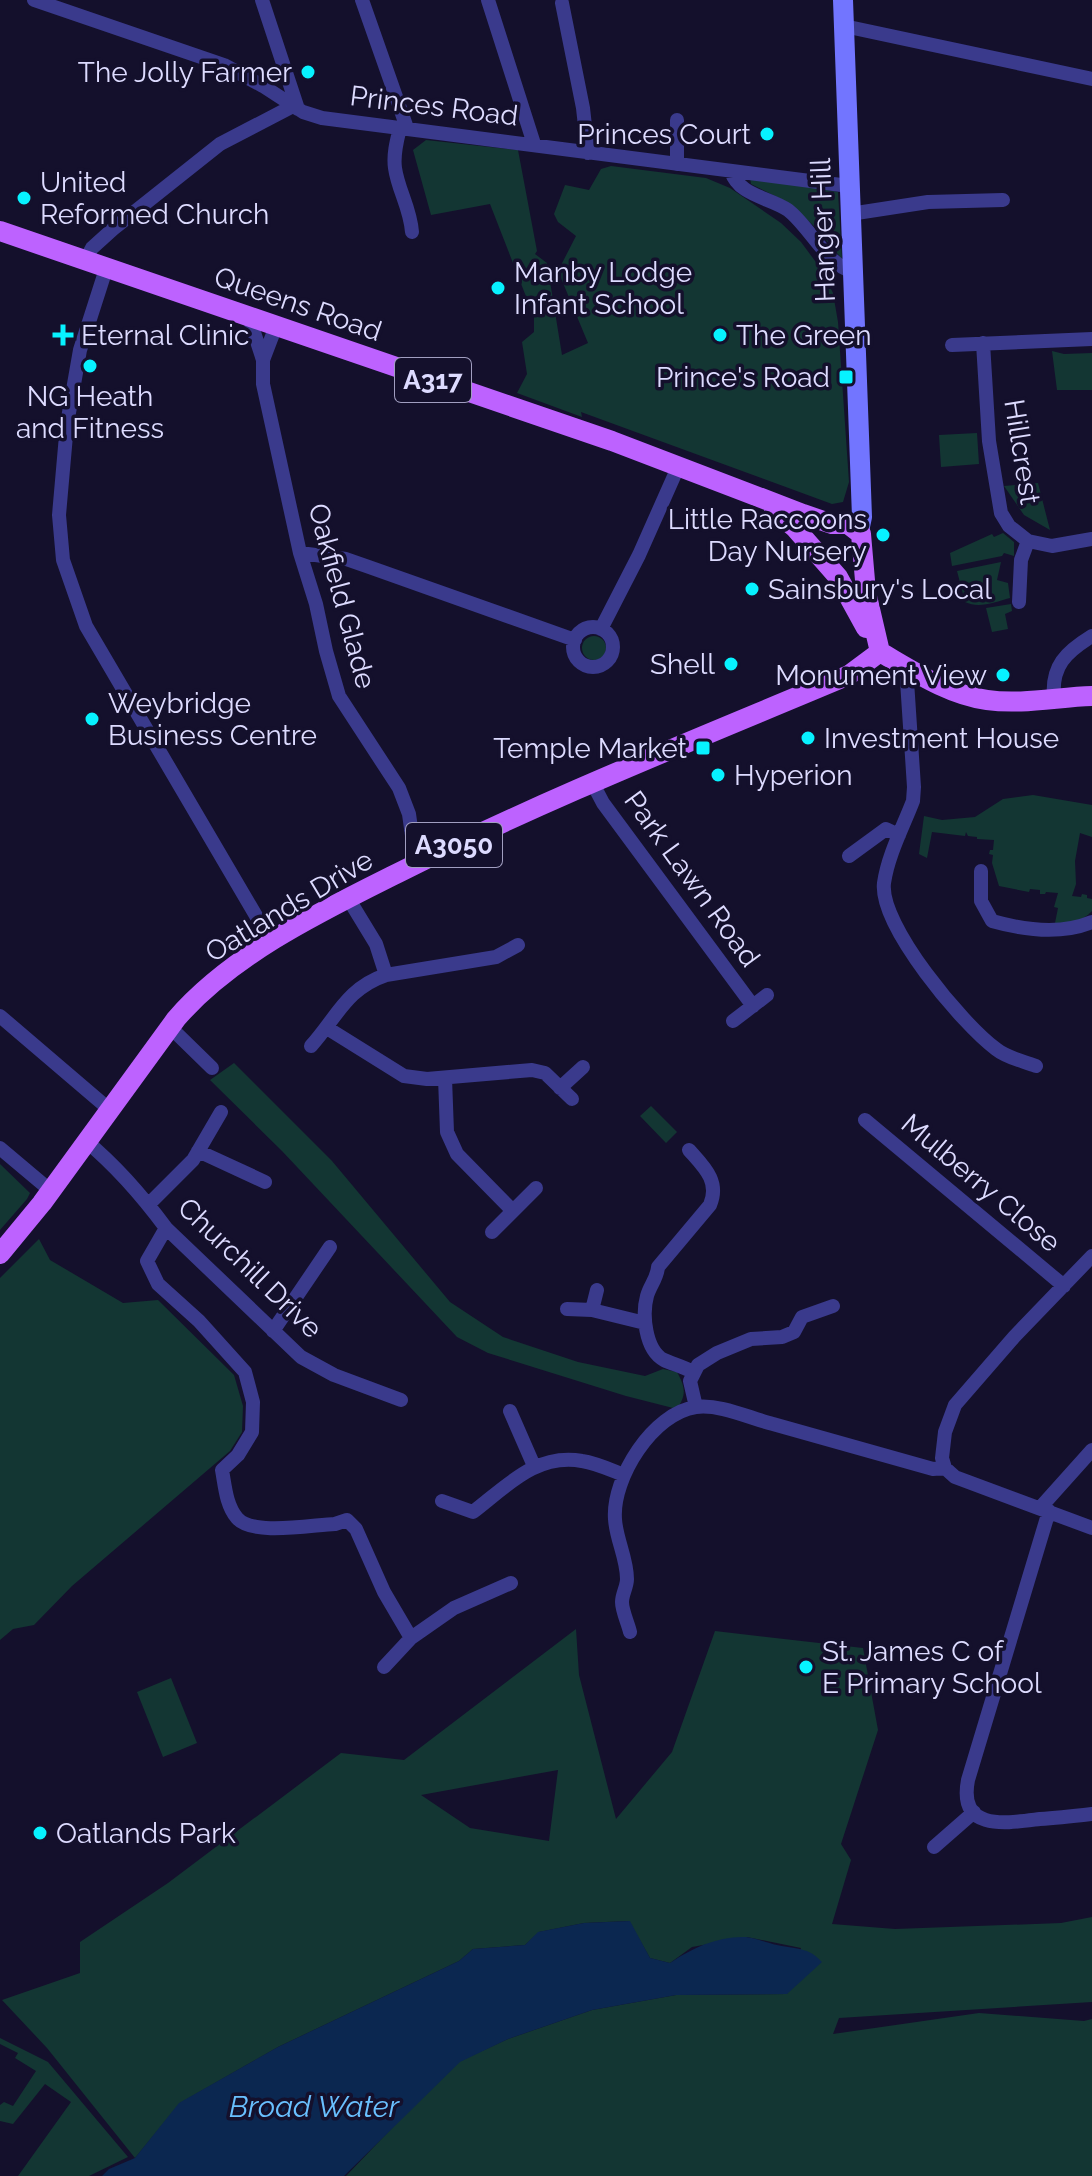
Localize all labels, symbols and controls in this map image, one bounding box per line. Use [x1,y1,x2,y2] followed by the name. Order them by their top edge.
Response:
[78,56,292,89] place label: The Jolly Farmer
[299,63,317,81] marker: The Jolly Farmer
[348,79,520,133] street label: Princes Road
[577,118,752,151] place label: Princes Court
[758,125,776,143] marker: Princes Court
[804,157,842,303] street label: Hanger Hill
[40,166,269,231] place label: United Reformed Church
[15,189,33,207] marker: United Reformed Church
[514,256,692,321] place label: Manby Lodge Infant School
[210,260,386,348] street label: Queens Road
[489,279,507,297] marker: Manby Lodge Infant School
[81,319,249,352] place label: Eternal Clinic
[736,319,872,352] place label: The Green
[52,324,74,346] marker: Eternal Clinic
[711,326,729,344] marker: The Green
[81,357,99,375] marker: NG Heath and Fitness
[395,358,471,402] road number: A317
[656,361,830,394] place label: Prince's Road
[837,368,855,386] marker: Prince's Road
[16,380,164,445] place label: NG Heath and Fitness
[997,397,1047,508] street label: Hillcrest
[301,500,383,692] street label: Oakfield Glade
[668,503,867,568] place label: Little Raccoons Day Nursery
[874,526,892,544] marker: Little Raccoons Day Nursery
[768,573,992,606] place label: Sainsbury's Local
[743,580,761,598] marker: Sainsbury's Local
[650,648,715,681] place label: Shell
[722,655,740,673] marker: Shell
[775,659,987,692] place label: Monument View
[994,666,1012,684] marker: Monument View
[108,687,317,752] place label: Weybridge Business Centre
[83,710,101,728] marker: Weybridge Business Centre
[824,722,1059,755] place label: Investment House
[799,729,817,747] marker: Investment House
[493,732,688,765] place label: Temple Market
[694,739,712,757] marker: Temple Market
[734,759,852,792] place label: Hyperion
[709,766,727,784] marker: Hyperion
[617,785,767,973] street label: Park Lawn Road
[406,823,502,867] road number: A3050
[199,843,379,969] street label: Oatlands Drive
[895,1107,1067,1259] street label: Mulberry Close
[171,1191,329,1345] street label: Churchill Drive
[822,1635,1042,1700] place label: St. James C of E Primary School
[797,1658,815,1676] marker: St. James C of E Primary School
[56,1817,236,1850] place label: Oatlands Park
[31,1824,49,1842] marker: Oatlands Park
[229,2089,401,2124] water label: Broad Water

